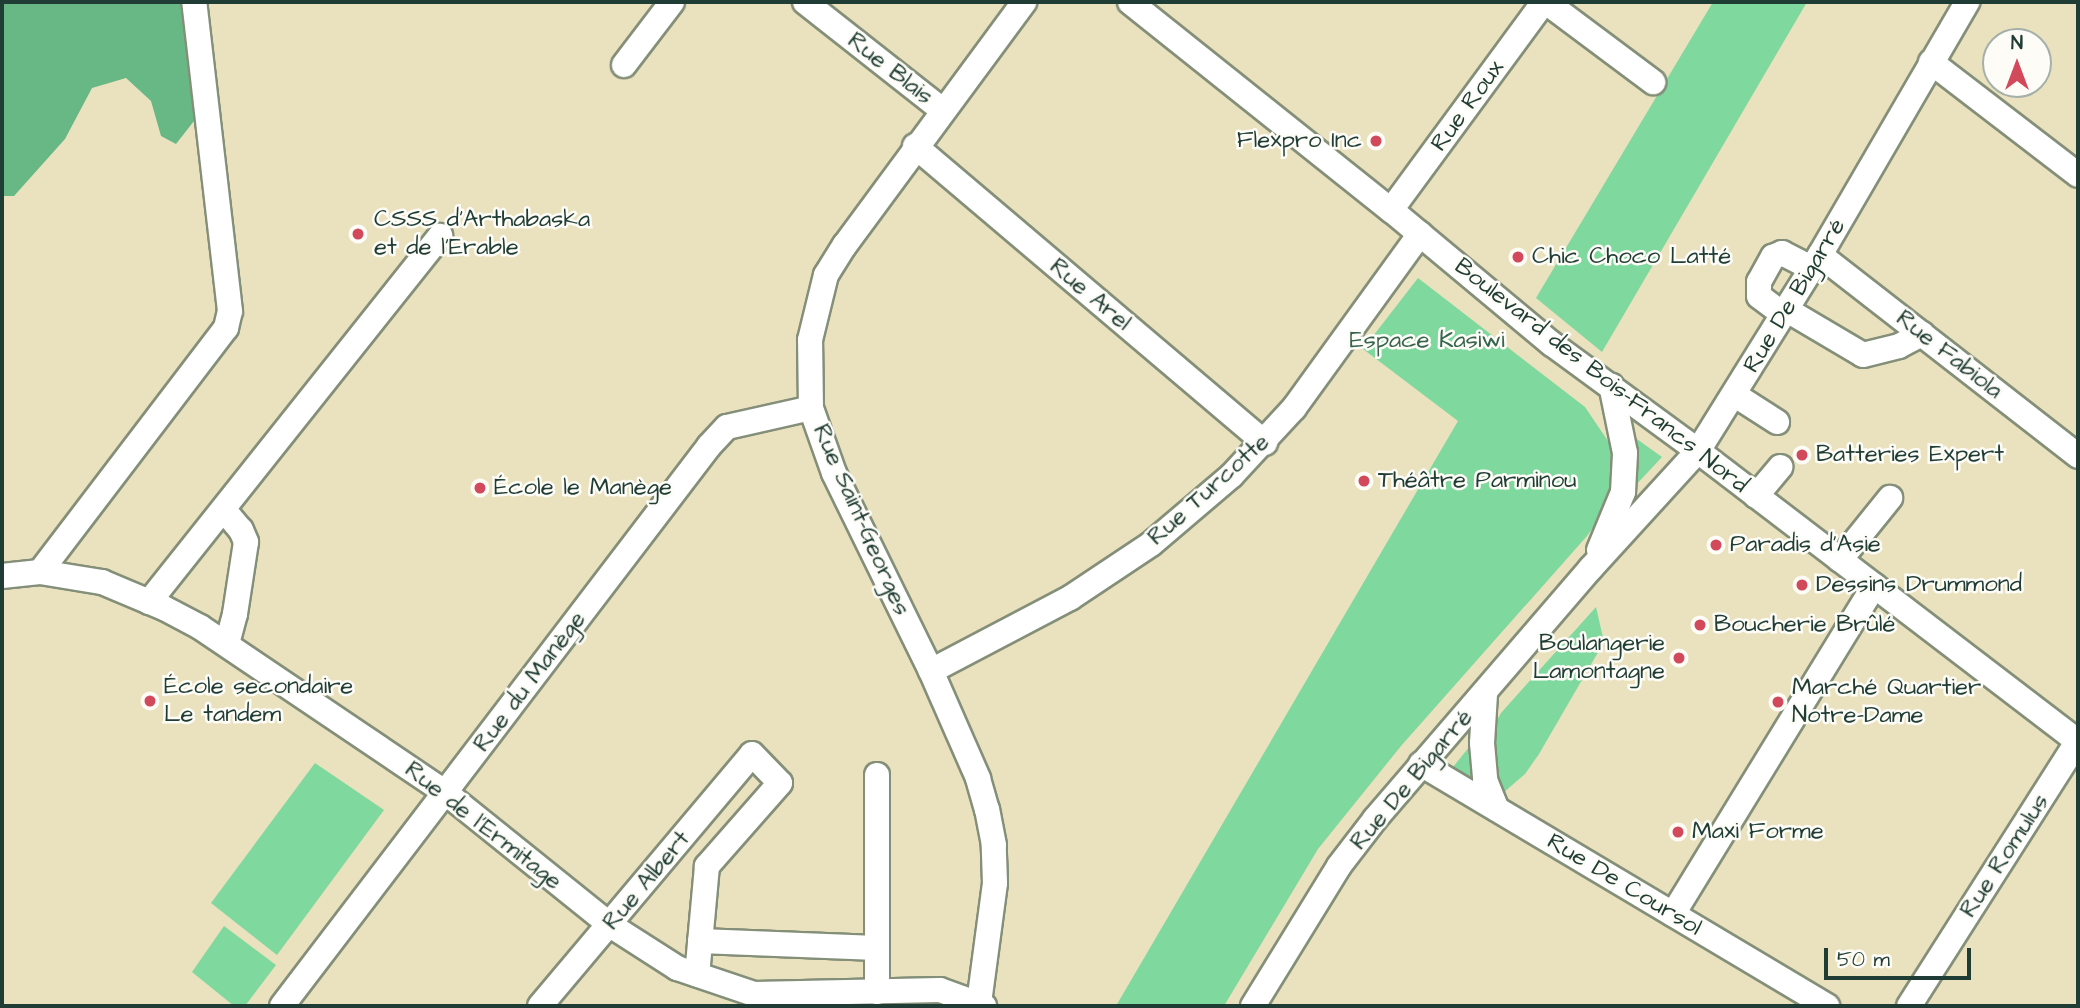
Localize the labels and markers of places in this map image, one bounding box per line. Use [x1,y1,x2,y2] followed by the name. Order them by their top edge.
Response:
[1237,127,1362,155] place label: Flexpro Inc
[1368,133,1384,149] marker: Flexpro Inc
[374,206,590,262] place label: CSSS d'Arthabaska et de l'Erable
[348,224,368,244] marker: CSSS d'Arthabaska et de l'Erable
[1532,243,1731,271] place label: Chic Choco Latté
[1510,249,1526,265] marker: Chic Choco Latté
[1816,441,2004,469] place label: Batteries Expert
[1794,447,1810,463] marker: Batteries Expert
[1378,467,1576,495] place label: Théâtre Parminou
[1356,473,1372,489] marker: Théâtre Parminou
[494,474,672,502] place label: École le Manège
[472,480,488,496] marker: École le Manège
[1730,531,1881,559] place label: Paradis d'Asie
[1708,537,1724,553] marker: Paradis d'Asie
[1816,571,2022,599] place label: Dessins Drummond
[1794,577,1810,593] marker: Dessins Drummond
[1714,611,1896,639] place label: Boucherie Brûlé
[1692,617,1708,633] marker: Boucherie Brûlé
[1533,630,1665,686] place label: Boulangerie Lamontagne
[1671,650,1687,666] marker: Boulangerie Lamontagne
[164,673,353,729] place label: École secondaire Le tandem
[1792,674,1981,730] place label: Marché Quartier Notre-Dame
[142,693,158,709] marker: École secondaire Le tandem
[1770,694,1786,710] marker: Marché Quartier Notre-Dame
[1692,818,1824,846] place label: Maxi Forme
[1670,824,1686,840] marker: Maxi Forme

